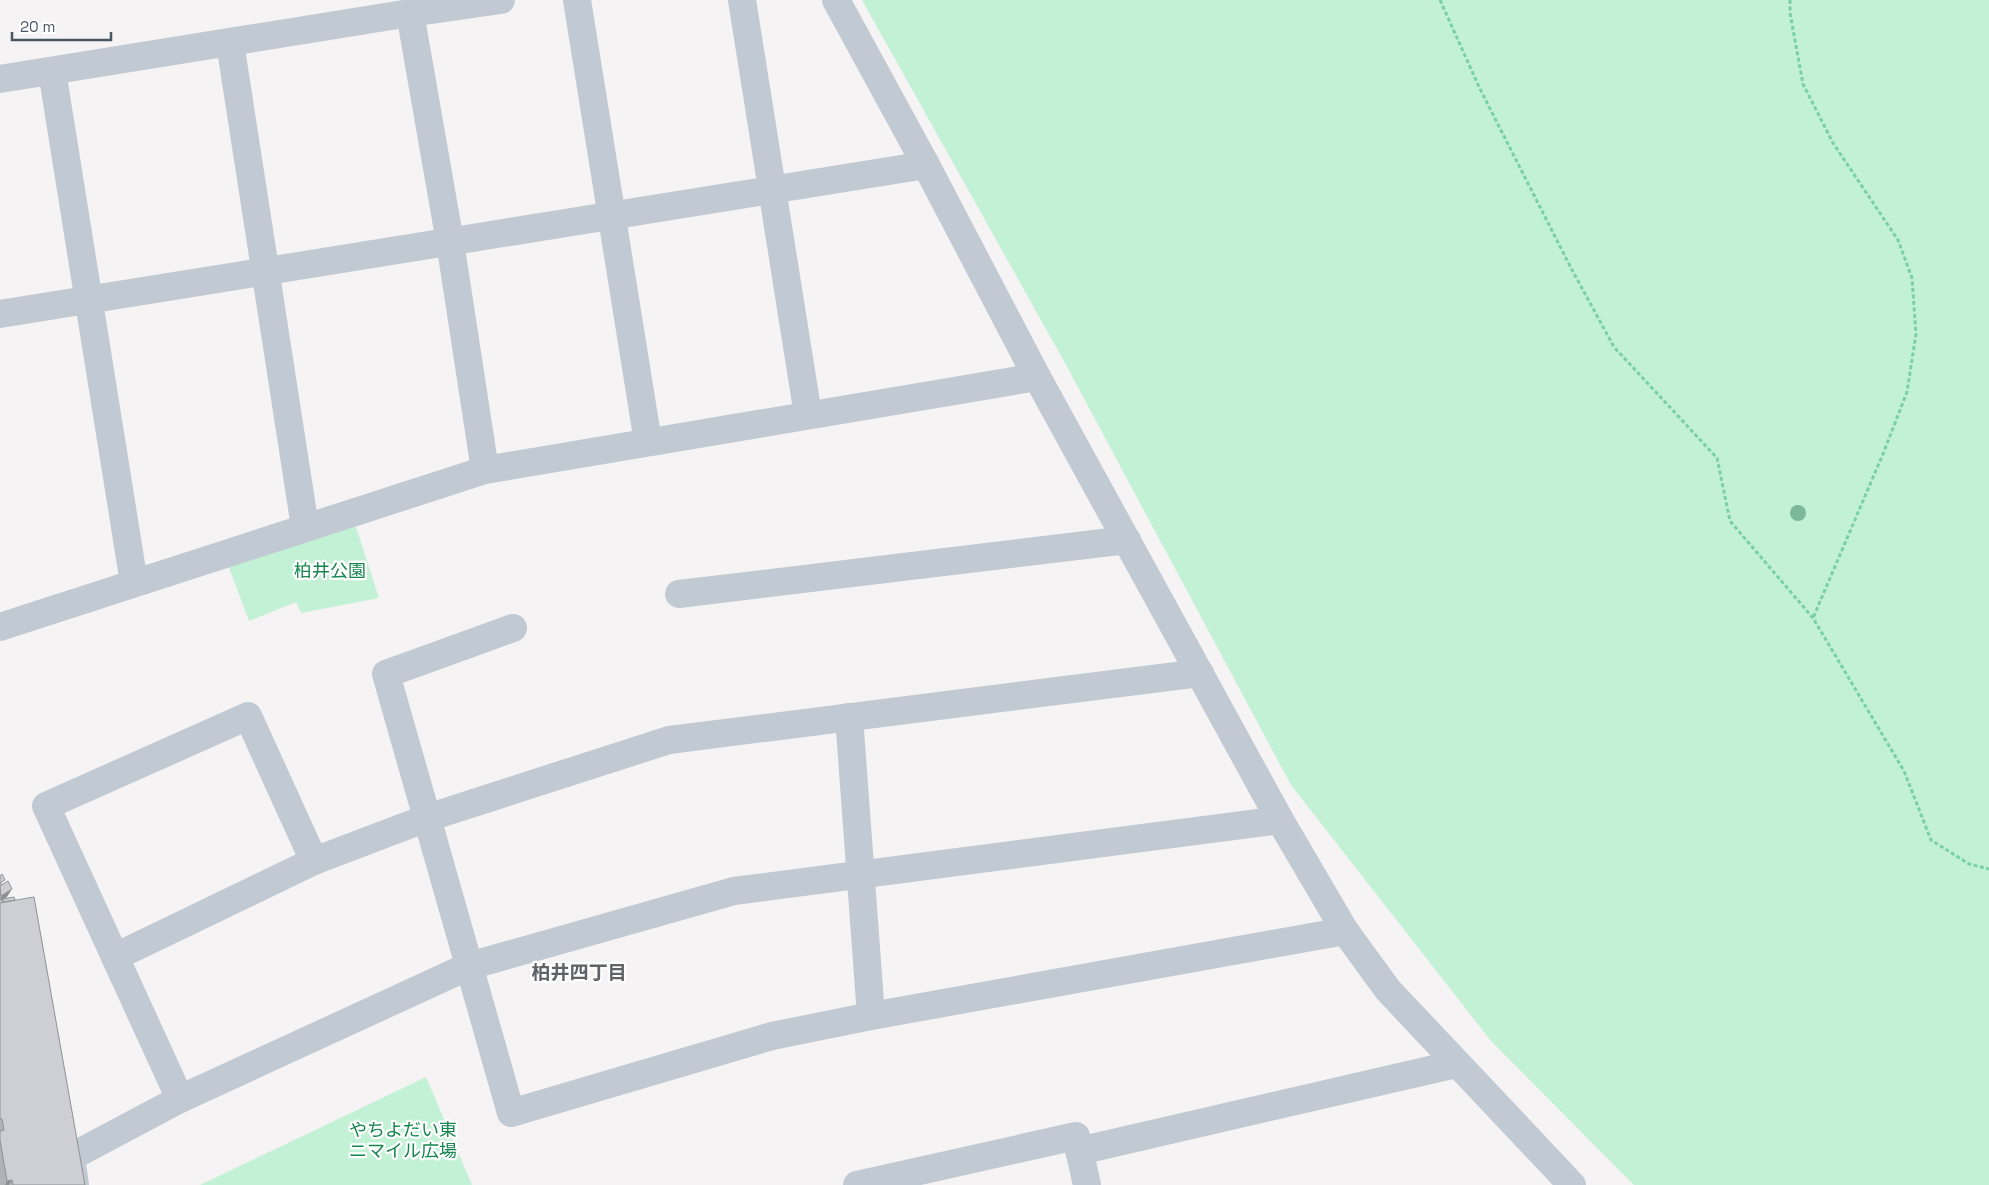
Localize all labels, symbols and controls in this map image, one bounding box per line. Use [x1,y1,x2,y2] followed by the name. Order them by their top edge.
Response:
[12,10,111,42] scale bar
[20,17,55,36] text: 20 m
[294,559,366,582] park label: 柏井公園
[531,960,627,985] district label: 柏井四丁目
[349,1118,457,1162] park label: やちよだい東 ニマイル広場

